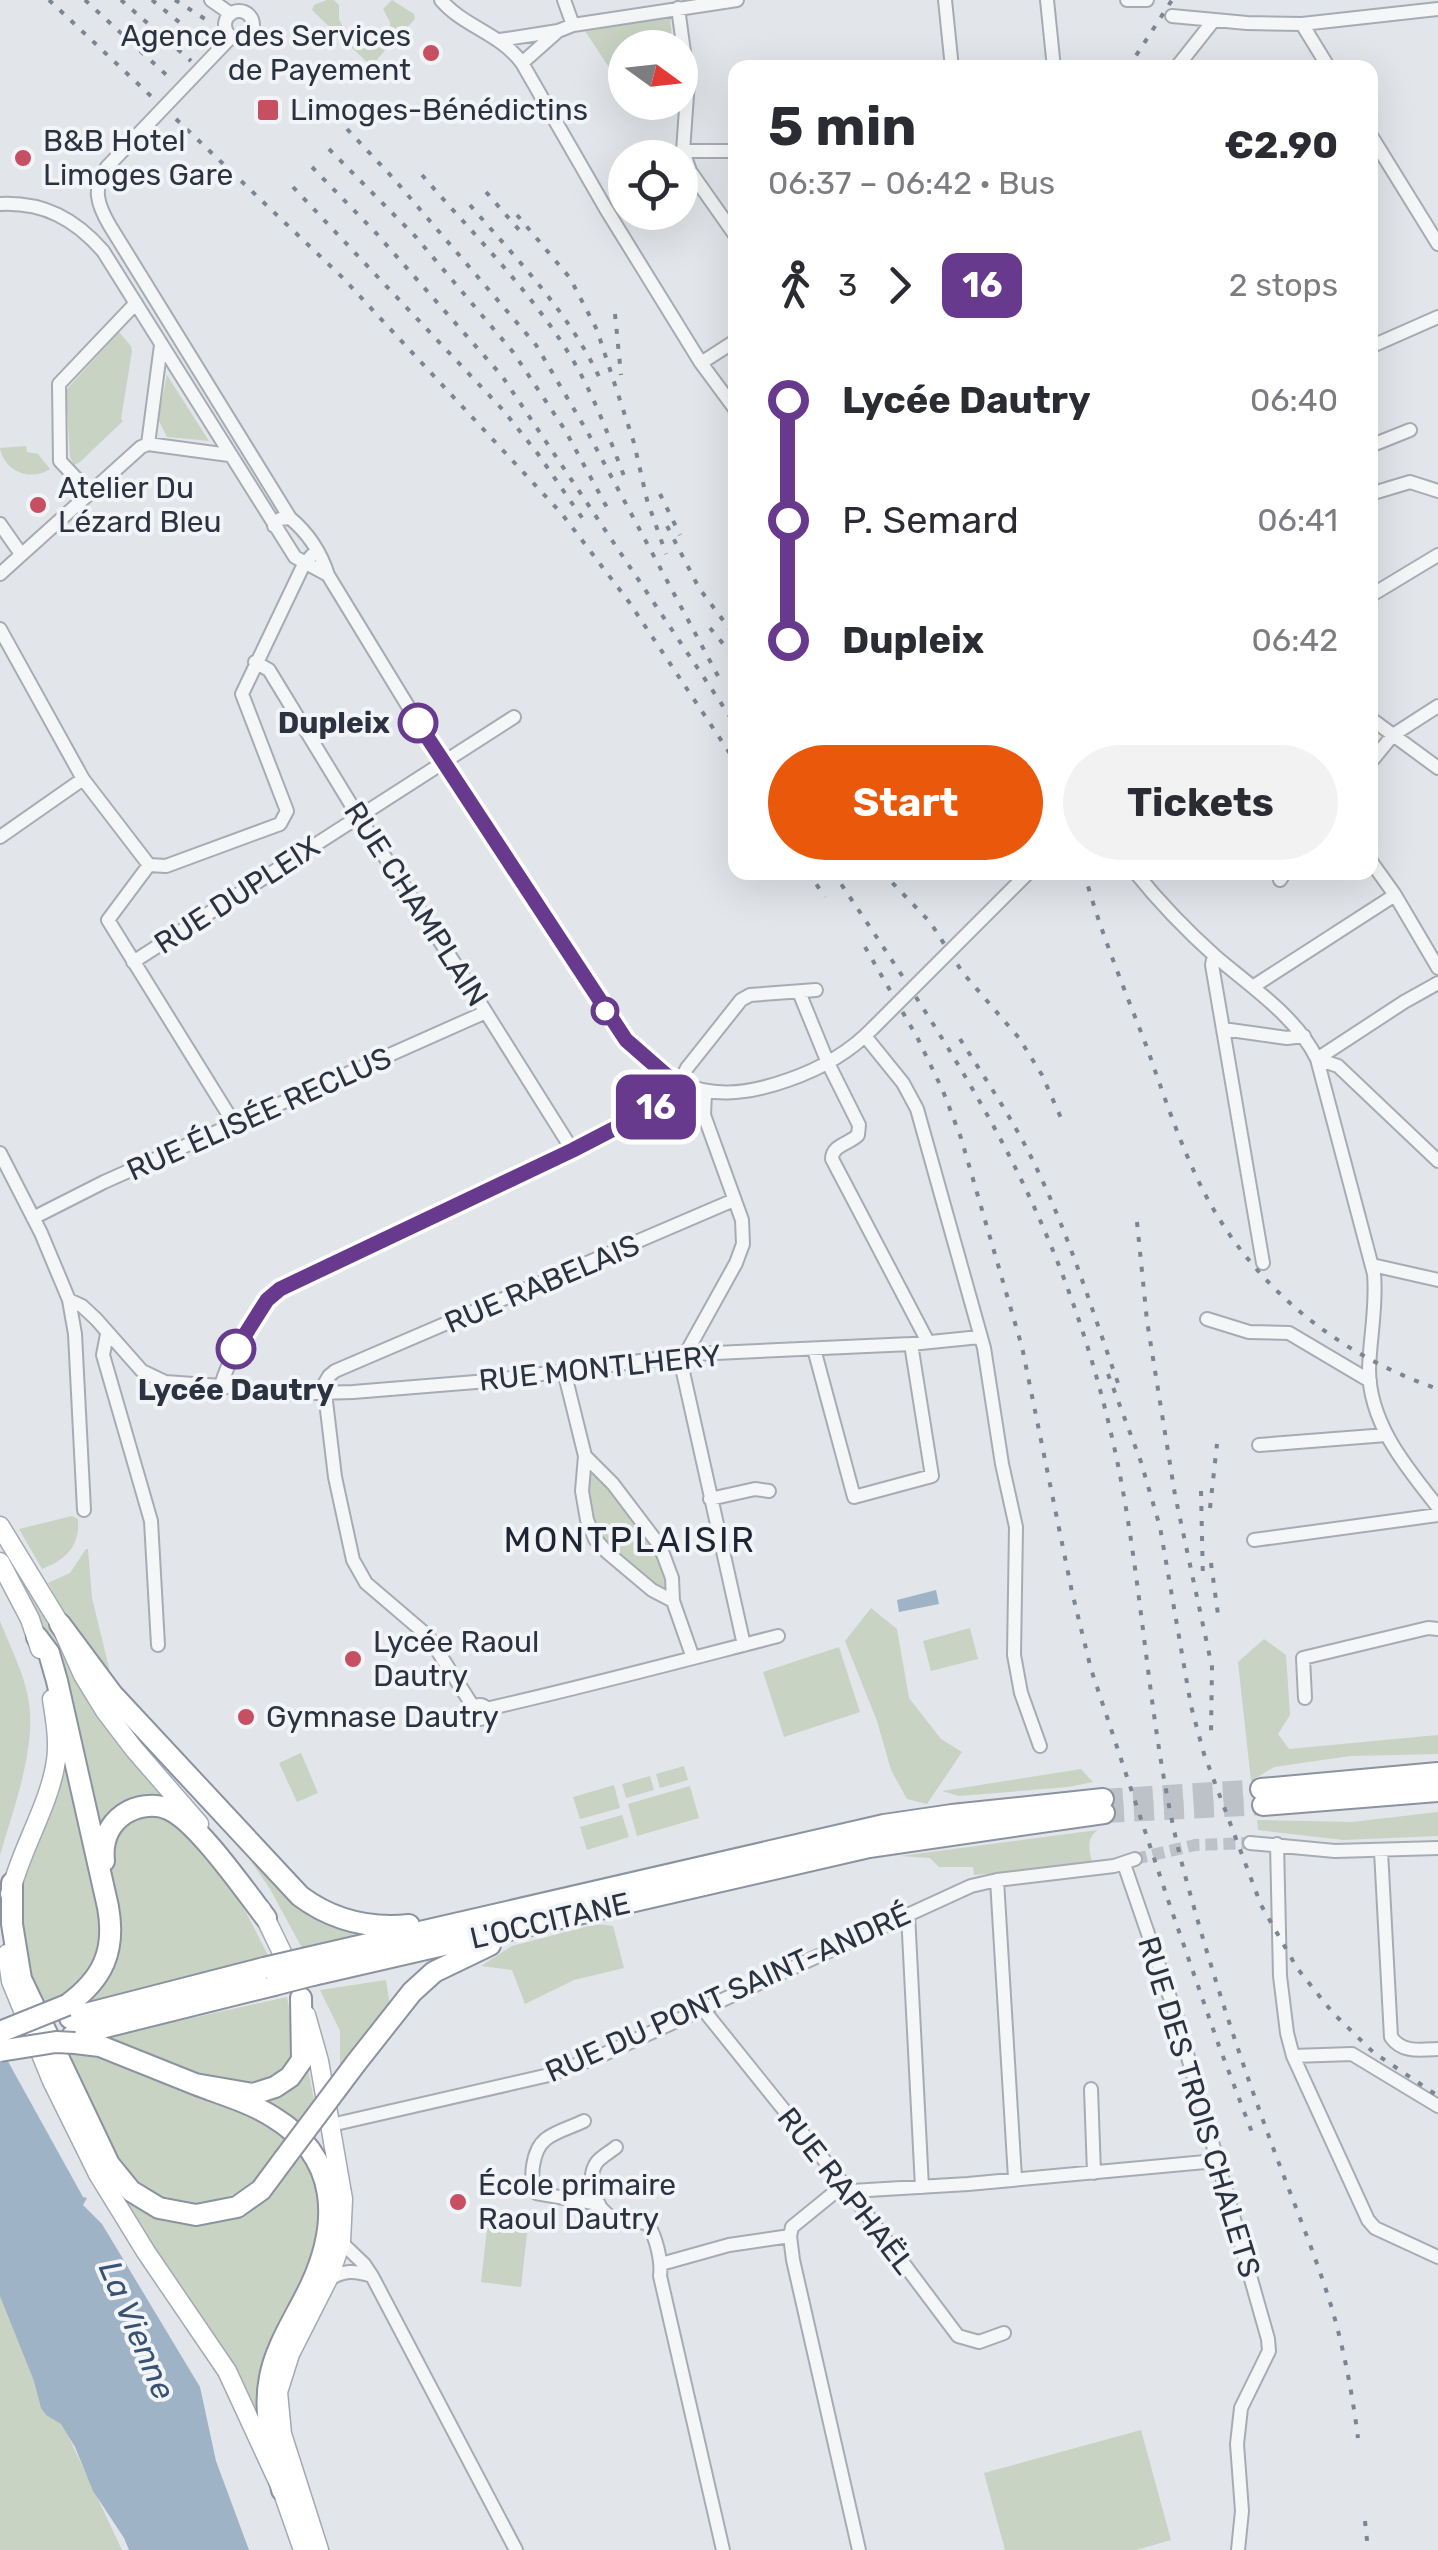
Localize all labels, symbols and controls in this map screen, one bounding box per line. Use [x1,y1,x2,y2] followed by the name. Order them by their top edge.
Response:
[121,18,411,88] place label: Agence des Services de Payement
[608,30,698,120] north arrow
[608,30,698,230] map controls
[420,42,442,64] marker: Agence des Services de Payement
[290,92,588,128] place label: Limoges-Bénédictins
[768,94,917,159] text: 5 min
[255,97,281,123] marker: Limoges-Bénédictins
[1224,122,1338,168] text: €2.90
[43,123,233,193] place label: B&B Hotel Limoges Gare
[608,140,698,230] button: locate
[12,147,34,169] marker: B&B Hotel Limoges Gare
[768,164,1055,202] text: 06:37 – 06:42 · Bus
[768,258,823,313] icon: walk
[872,258,927,313] icon: forward
[962,264,1002,306] text: 16
[838,266,857,304] text: 3
[1229,266,1338,304] text: 2 stops
[842,377,1091,423] text: Lycée Dautry
[1250,381,1338,419] text: 06:40
[58,470,222,540] place label: Atelier Du Lézard Bleu
[27,494,49,516] marker: Atelier Du Lézard Bleu
[842,497,1019,543] text: P. Semard
[1257,501,1338,539] text: 06:41
[842,617,984,663] text: Dupleix
[1252,621,1338,659] text: 06:42
[399,704,437,742] marker: Dupleix
[278,705,390,741] place label: Dupleix
[768,745,1043,860] button: Start
[1063,745,1338,860] button: Tickets
[336,795,496,1013] street label: RUE CHAMPLAIN
[148,828,326,962] street label: RUE DUPLEIX
[592,998,618,1024] unlabelled marker
[121,1039,397,1189] street label: RUE ÉLISÉE RECLUS
[611,1074,701,1140] line badge: 16
[636,1086,676,1128] text: 16
[439,1227,645,1341] street label: RUE RABELAIS
[217,1330,255,1368] marker: Lycée Dautry
[477,1337,723,1399] street label: RUE MONTLHERY
[138,1372,334,1408] place label: Lycée Dautry
[503,1519,757,1561] district label: MONTPLAISIR
[373,1624,539,1694] place label: Lycée Raoul Dautry
[342,1648,364,1670] marker: Lycée Raoul Dautry
[266,1699,499,1735] place label: Gymnase Dautry
[235,1706,257,1728] marker: Gymnase Dautry
[467,1885,633,1957] street label: L'OCCITANE
[540,1896,916,2090] street label: RUE DU PONT SAINT-ANDRÉ
[1130,1932,1268,2282] street label: RUE DES TROIS CHALETS
[770,2100,922,2282] street label: RUE RAPHAËL
[478,2167,676,2237] place label: École primaire Raoul Dautry
[447,2191,469,2213] marker: École primaire Raoul Dautry
[91,2255,183,2405] water label: La Vienne

